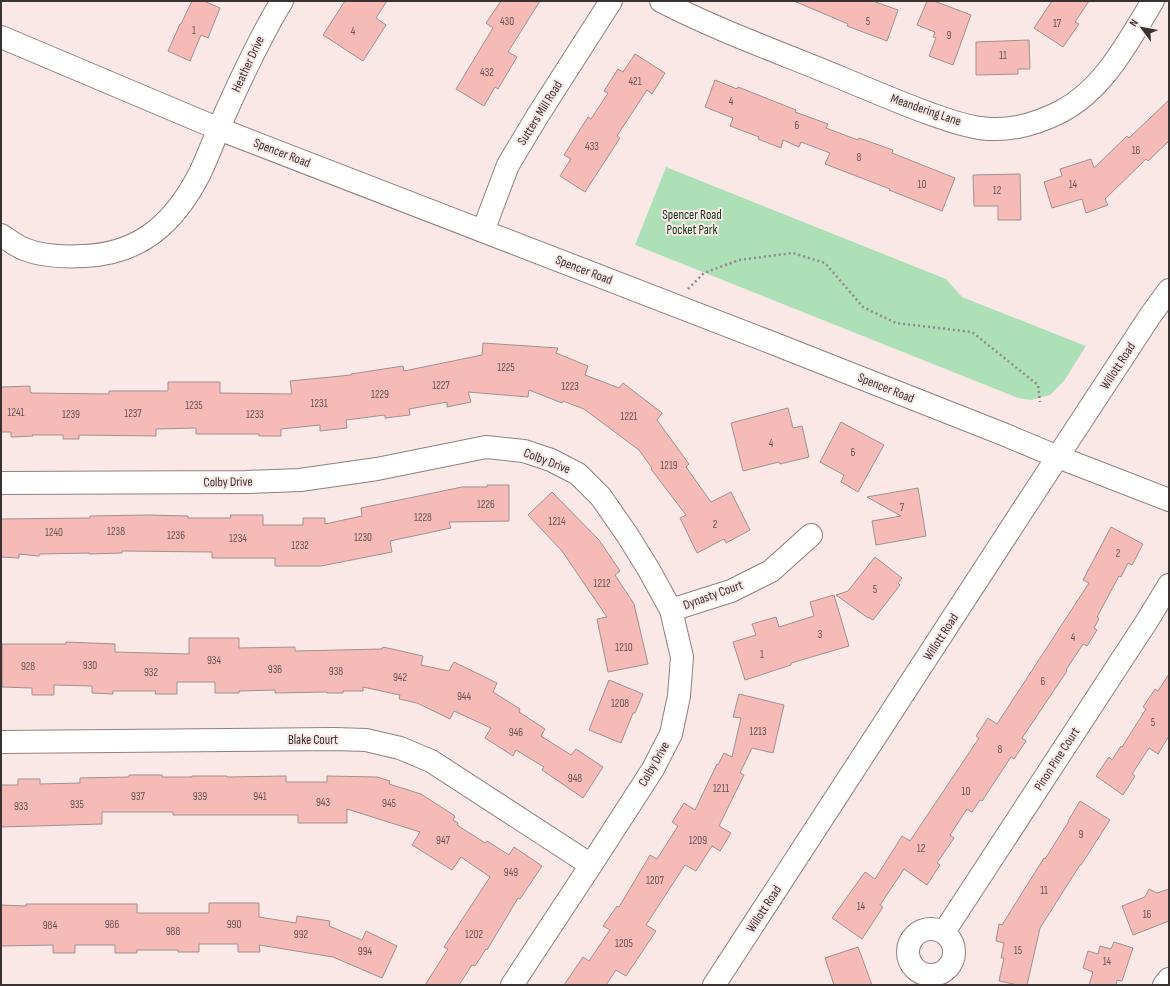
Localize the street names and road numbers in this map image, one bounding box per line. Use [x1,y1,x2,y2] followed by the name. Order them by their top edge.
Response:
[228,33,268,95] street label: Heather Drive
[514,78,566,148] street label: Sutters Mill Road
[889,90,963,130] street label: Meandering Lane
[251,135,313,171] street label: Spencer Road
[553,252,615,288] street label: Spencer Road
[1097,340,1139,392] street label: Willott Road
[855,369,917,407] street label: Spencer Road
[521,445,573,477] street label: Colby Drive
[203,474,253,490] street label: Colby Drive
[681,577,745,613] street label: Dynasty Court
[920,611,962,663] street label: Willott Road
[1031,724,1083,794] street label: Pinon Pine Court
[288,732,338,748] street label: Blake Court
[635,739,673,789] street label: Colby Drive
[743,883,785,935] street label: Willott Road

